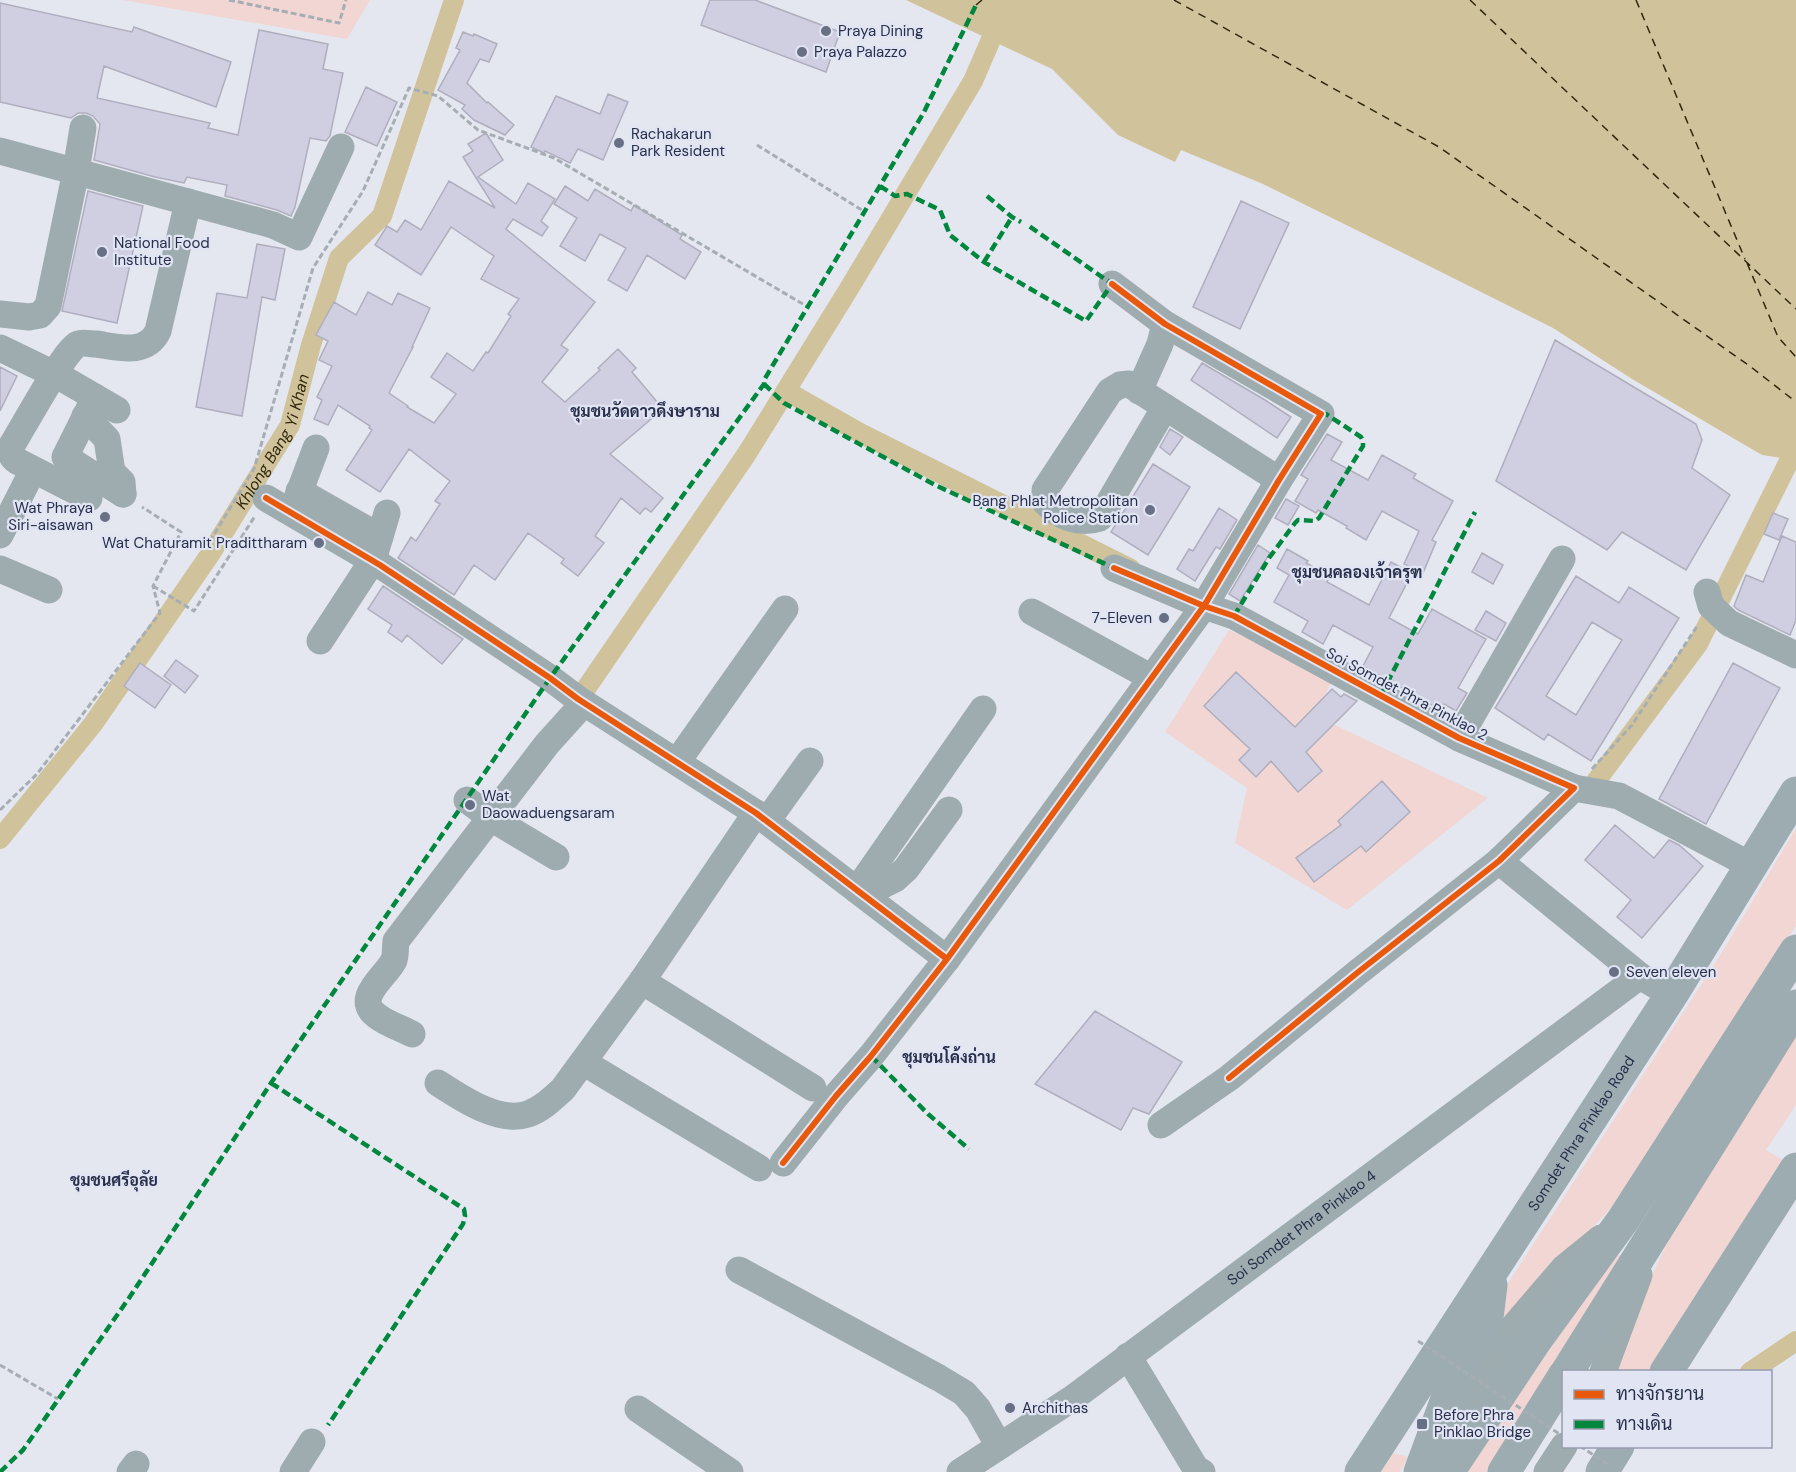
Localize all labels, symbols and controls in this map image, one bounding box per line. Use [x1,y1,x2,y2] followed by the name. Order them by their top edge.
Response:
[838,21,923,41] place label: Praya Dining
[819,24,833,38] marker: Praya Dining
[814,42,907,62] place label: Praya Palazzo
[795,45,809,59] marker: Praya Palazzo
[631,124,725,161] place label: Rachakarun Park Resident
[612,136,626,150] marker: Rachakarun Park Resident
[114,233,210,270] place label: National Food Institute
[95,245,109,259] marker: National Food Institute
[231,371,314,513] water label: Khlong Bang Yi Khan
[570,401,720,423] district label: ชุมชนวัดดาวดึงษาราม
[973,491,1138,528] place label: Bang Phlat Metropolitan Police Station
[8,498,93,535] place label: Wat Phraya Siri-aisawan
[1143,503,1157,517] marker: Bang Phlat Metropolitan Police Station
[98,510,112,524] marker: Wat Phraya Siri-aisawan
[102,533,307,553] place label: Wat Chaturamit Pradittharam
[312,536,326,550] marker: Wat Chaturamit Pradittharam
[1292,561,1422,584] district label: ชุมชนคลองเจ้าครุฑ
[1092,608,1152,628] place label: 7-Eleven
[1157,611,1171,625] marker: 7-Eleven
[1323,643,1491,745] street label: Soi Somdet Phra Pinklao 2
[482,786,615,823] place label: Wat Daowaduengsaram
[463,798,477,812] marker: Wat Daowaduengsaram
[1626,962,1716,982] place label: Seven eleven
[1607,965,1621,979] marker: Seven eleven
[902,1046,996,1069] district label: ชุมชนโค้งถ่าน
[1523,1052,1639,1215] street label: Somdet Phra Pinklao Road
[1223,1166,1380,1290] street label: Soi Somdet Phra Pinklao 4
[70,1170,158,1192] district label: ชุมชนศรีอุลัย
[1562,1370,1772,1448] legend
[1616,1382,1704,1406] text: ทางจักรยาน
[1022,1398,1088,1418] place label: Archithas
[1003,1401,1017,1415] marker: Archithas
[1434,1405,1531,1442] place label: Before Phra Pinklao Bridge
[1616,1412,1672,1436] text: ทางเดิน
[1415,1417,1429,1431] marker: Before Phra Pinklao Bridge

